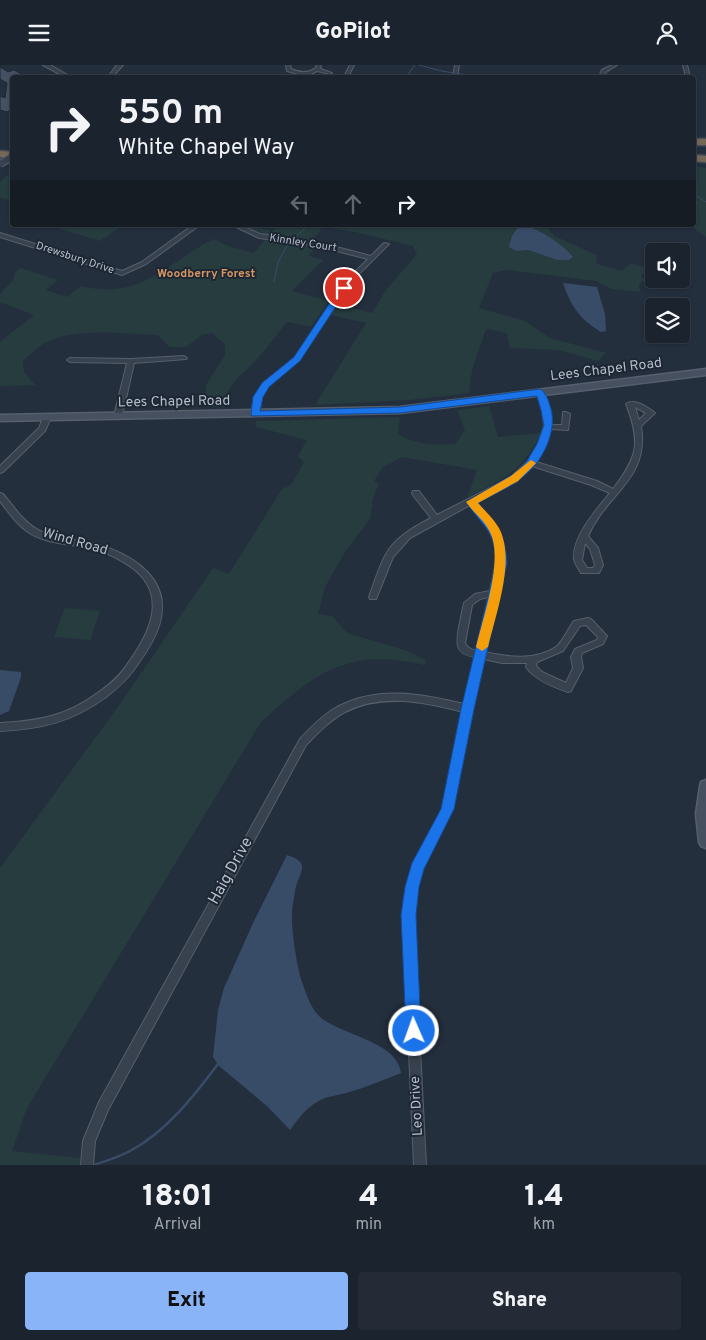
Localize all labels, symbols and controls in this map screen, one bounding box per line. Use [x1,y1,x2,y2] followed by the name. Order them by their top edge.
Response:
[25,19,53,47] icon: menu
[315,19,391,46] text: GoPilot
[653,19,681,47] icon: person
[118,92,223,136] text: 550 m
[35,95,100,160] icon: right
[118,135,294,162] text: White Chapel Way
[286,190,314,218] icon: left
[339,190,367,218] icon: ahead
[392,190,420,218] icon: right
[268,231,338,255] street label: Kinnley Court
[34,239,116,277] street label: Drewsbury Drive
[645,243,690,343] map controls
[645,243,690,288] button: sound
[157,266,255,282] district label: Woodberry Forest
[323,267,365,309] pin
[330,274,358,302] icon: arrive
[645,298,690,343] button: layers
[549,355,663,385] street label: Lees Chapel Road
[118,393,230,411] street label: Lees Chapel Road
[40,525,110,559] street label: Wind Road
[204,834,258,908] street label: Haig Drive
[387,1004,439,1056] position arrow
[407,1076,427,1136] street label: Leo Drive
[142,1179,213,1216] text: 18:01
[359,1179,378,1216] text: 4
[524,1179,564,1216] text: 1.4
[154,1215,202,1235] text: Arrival
[355,1215,382,1235] text: min
[533,1215,555,1235] text: km
[25,1272,348,1330] button: Exit
[358,1272,681,1330] button: Share

